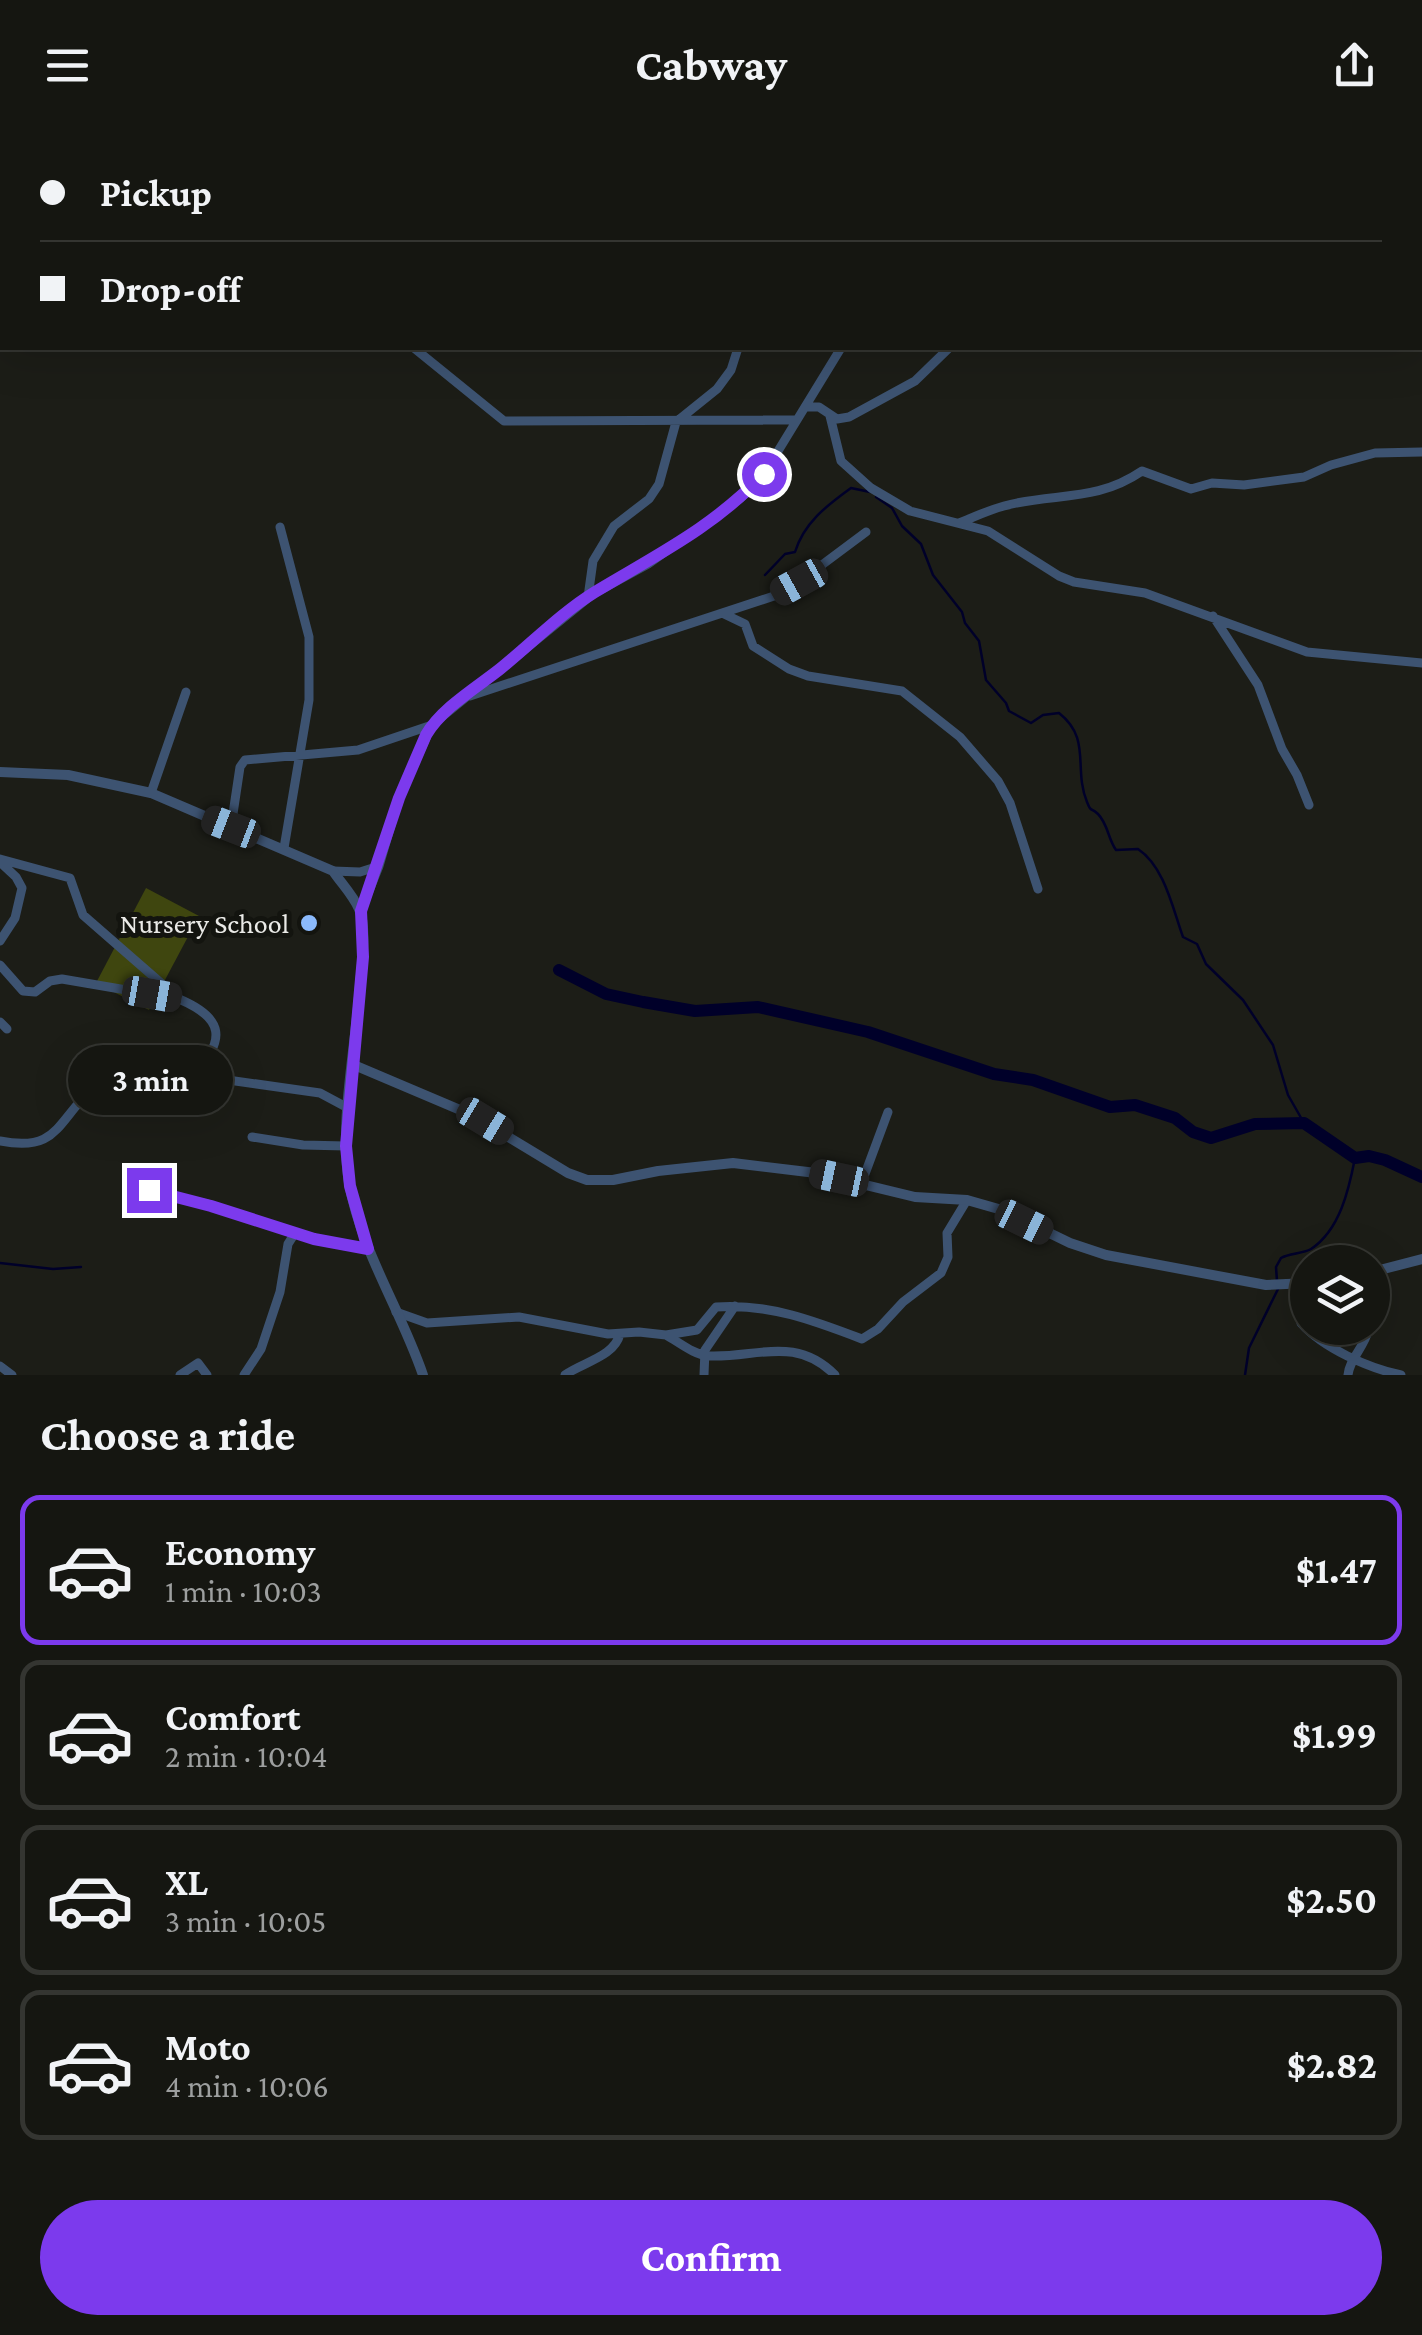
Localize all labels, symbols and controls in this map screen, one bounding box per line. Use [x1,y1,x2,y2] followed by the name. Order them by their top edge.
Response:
[40,38,95,93] icon: menu
[1327,38,1382,93] icon: share
[635,40,787,90] text: Cabway
[100,172,212,214] text: Pickup
[100,268,241,310] text: Drop-off
[742,452,787,497] route start
[765,554,833,610] car
[198,802,264,852] car
[120,908,289,939] place label: Nursery School
[298,912,320,934] marker: Nursery School
[120,974,184,1014] car
[66,1045,232,1115] callout: 3 min
[112,1062,189,1098] text: 3 min
[452,1093,518,1149] car
[807,1157,871,1199] car
[127,1168,172,1213] route end
[990,1195,1058,1249] car
[1290,1245,1390,1345] map controls
[1290,1245,1390,1345] button: layers
[40,1410,295,1460] text: Choose a ride
[45,1525,135,1615] icon: car
[165,1531,315,1573] text: Economy
[1296,1549,1377,1591] text: $1.47
[165,1573,322,1609] text: 1 min · 10:03
[45,1690,135,1780] icon: car
[165,1696,301,1738] text: Comfort
[1292,1714,1377,1756] text: $1.99
[165,1738,328,1774] text: 2 min · 10:04
[45,1855,135,1945] icon: car
[165,1861,208,1903] text: XL
[1286,1879,1377,1921] text: $2.50
[165,1903,326,1939] text: 3 min · 10:05
[45,2020,135,2110] icon: car
[165,2026,251,2068] text: Moto
[1287,2044,1377,2086] text: $2.82
[165,2068,329,2104] text: 4 min · 10:06
[40,2200,1382,2315] button: Confirm

